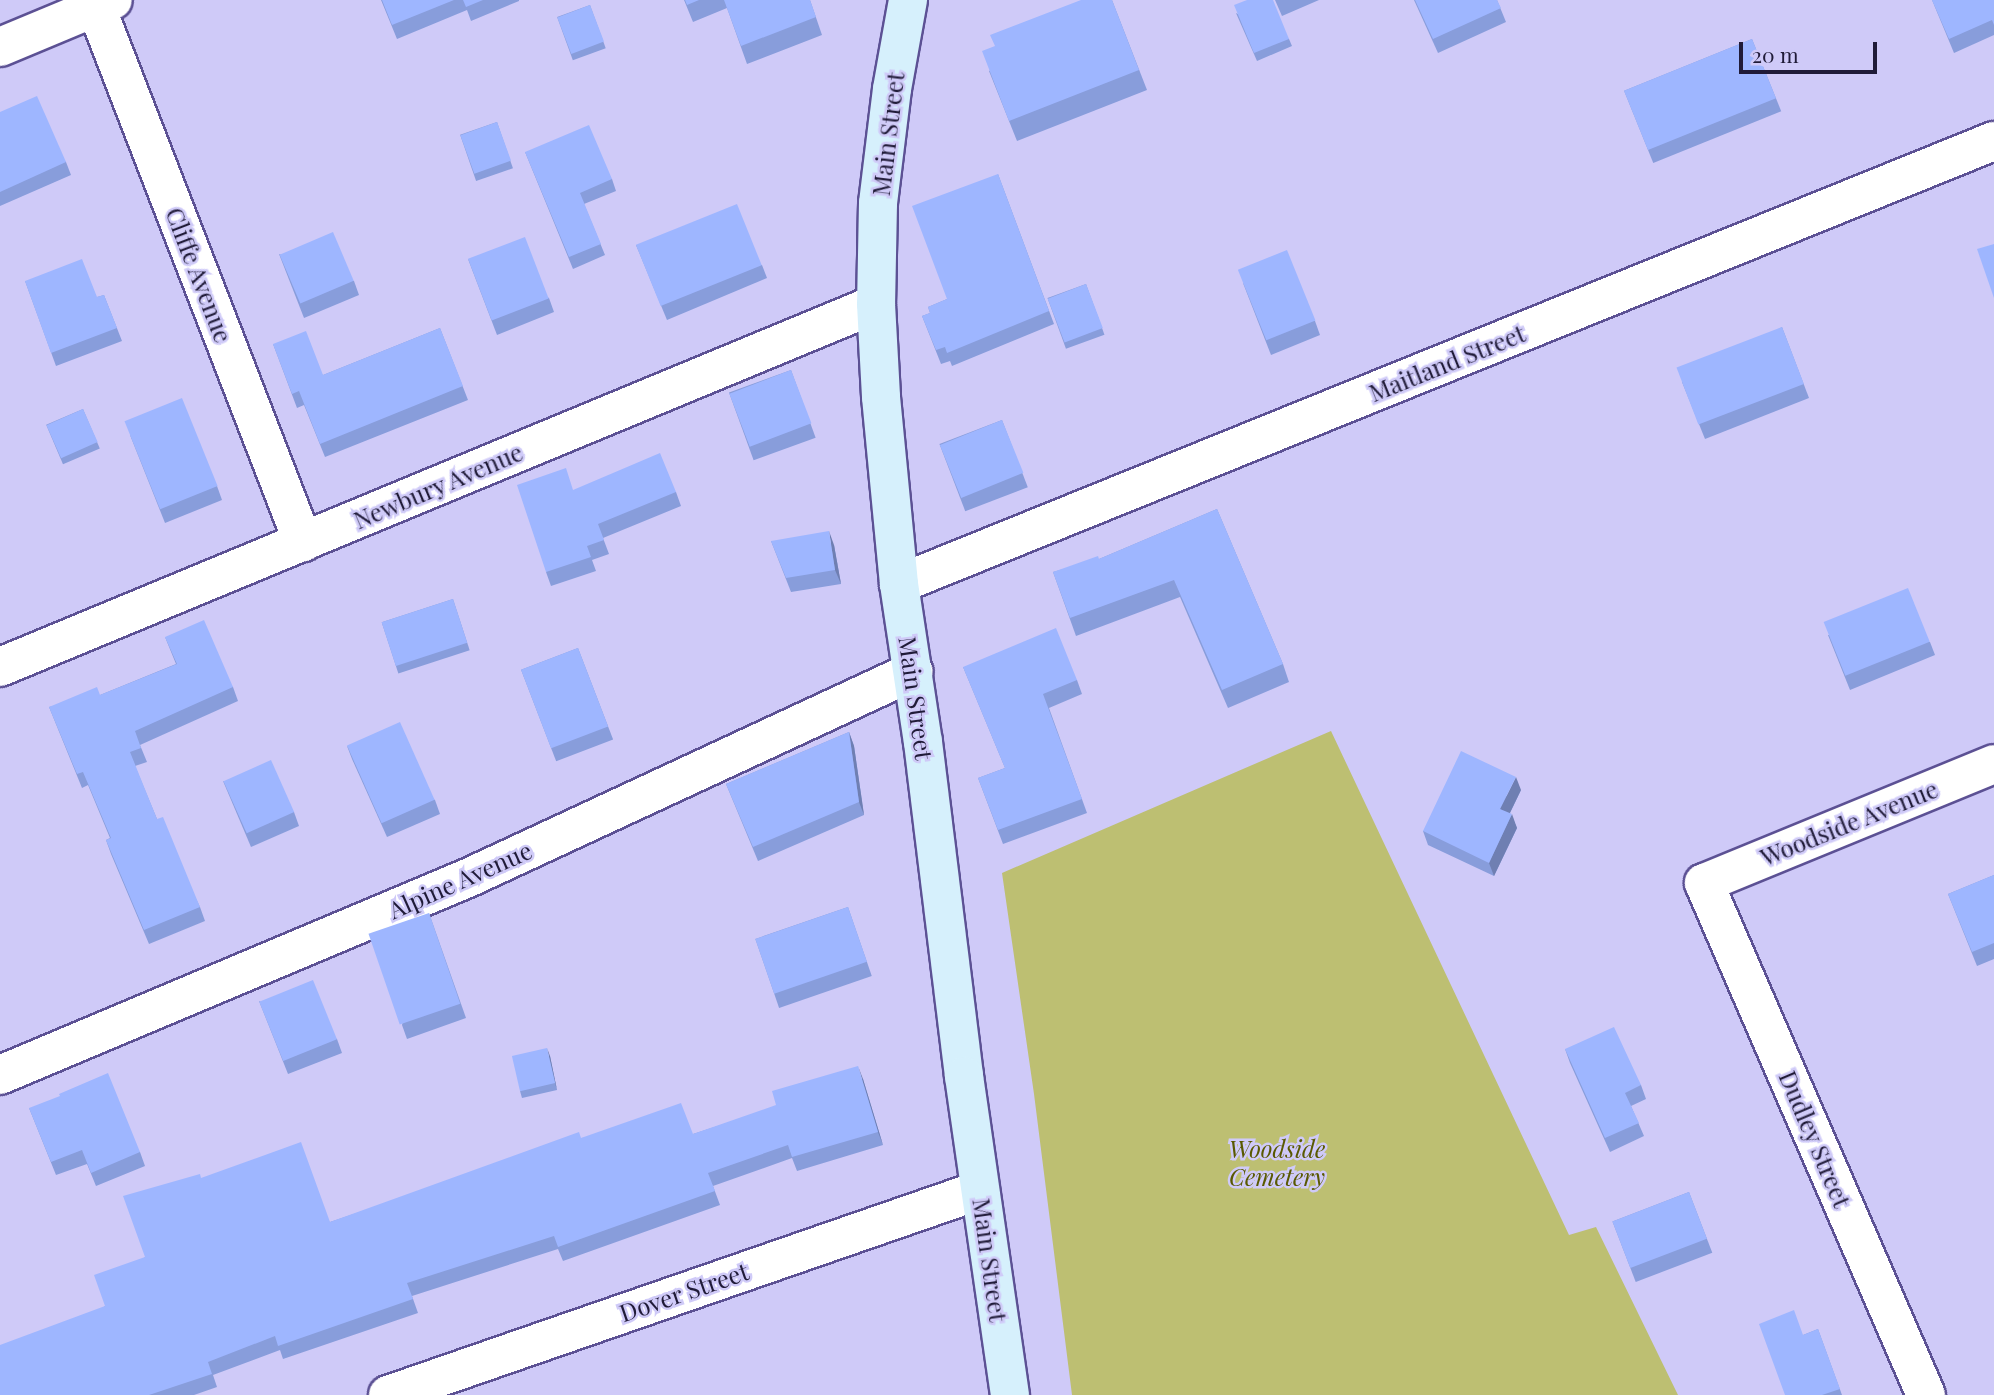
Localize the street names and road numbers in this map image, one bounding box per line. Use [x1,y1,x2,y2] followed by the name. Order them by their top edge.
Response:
[866,70,910,198] street label: Main Street
[160,203,238,347] street label: Cliffe Avenue
[1365,319,1529,407] street label: Maitland Street
[348,437,528,535] street label: Newbury Avenue
[893,634,939,762] street label: Main Street
[1756,774,1942,872] street label: Woodside Avenue
[384,835,536,925] street label: Alpine Avenue
[1773,1066,1857,1212] street label: Dudley Street
[967,1196,1013,1324] street label: Main Street
[615,1256,753,1328] street label: Dover Street

